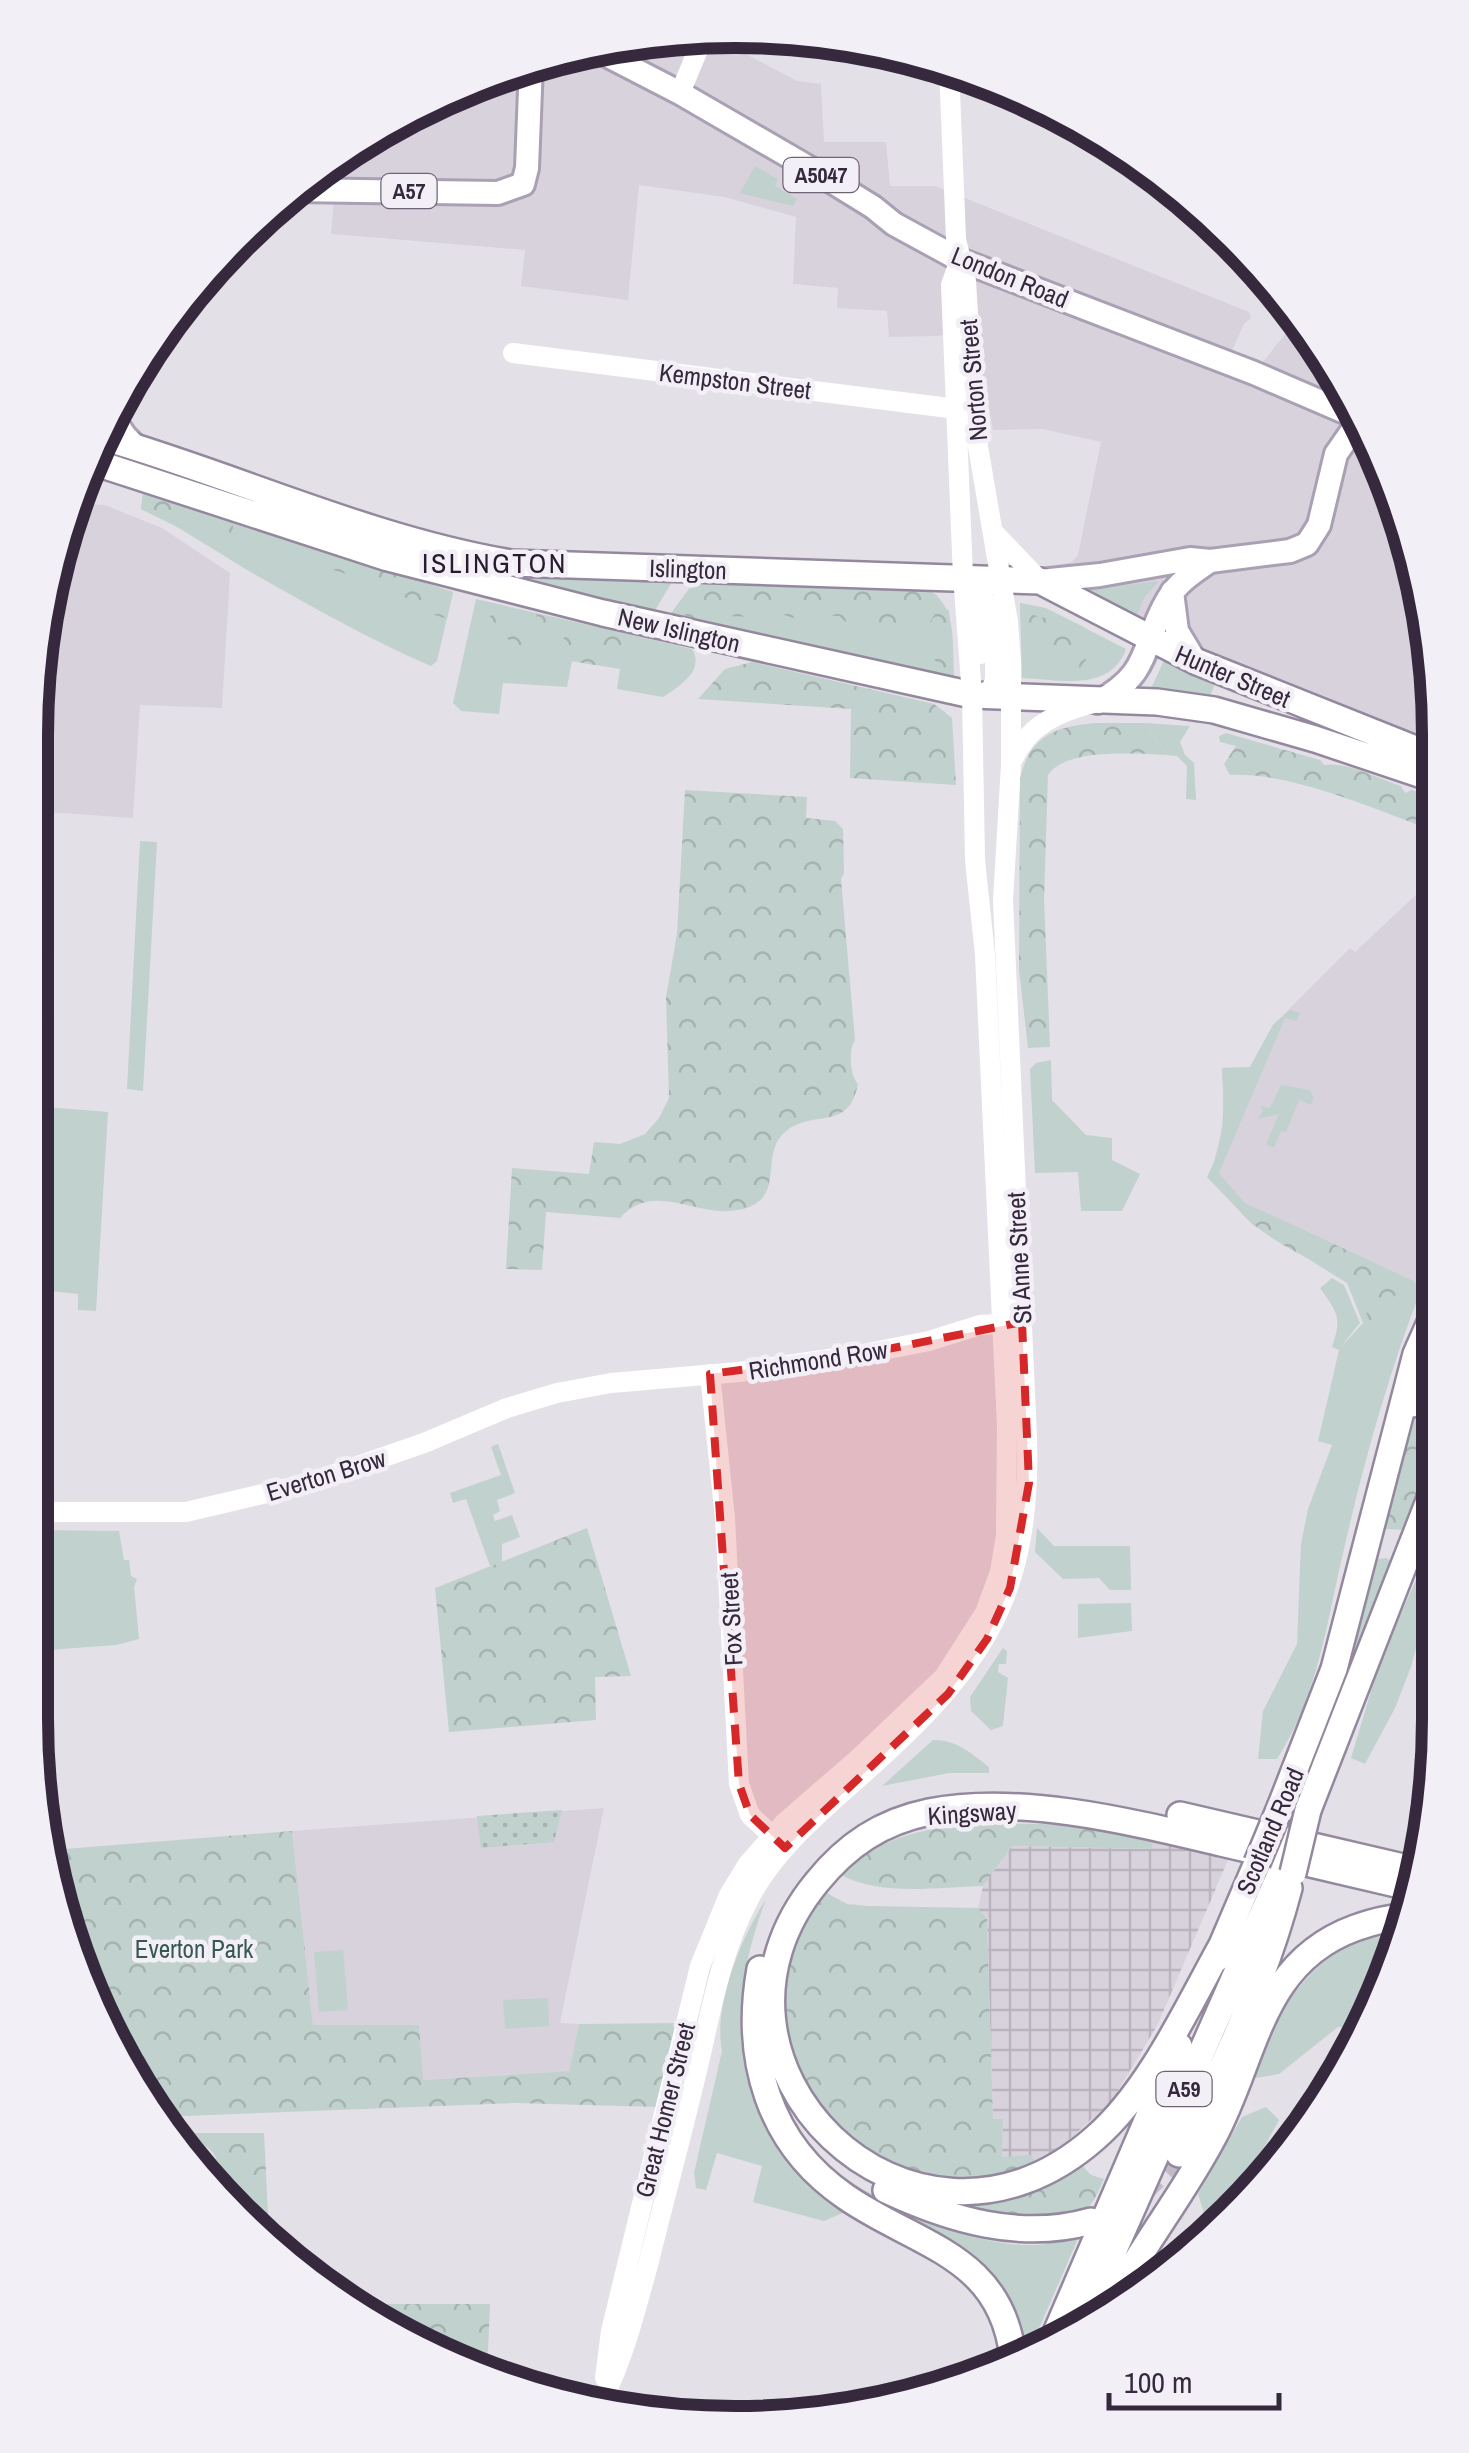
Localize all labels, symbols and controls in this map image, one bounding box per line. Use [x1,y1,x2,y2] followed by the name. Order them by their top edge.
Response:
[784,158,858,192] road number: A5047
[382,174,436,208] road number: A57
[947,238,1073,316] street label: London Road
[951,317,995,442] street label: Norton Street
[657,355,813,407] street label: Kempston Street
[422,544,568,582] district label: ISLINGTON
[649,551,727,587] street label: Islington
[615,599,743,661] street label: New Islington
[1170,637,1296,716] street label: Hunter Street
[999,1191,1039,1325] street label: St Anne Street
[746,1332,890,1388] street label: Richmond Row
[262,1441,390,1509] street label: Everton Brow
[712,1571,750,1667] street label: Fox Street
[1228,1762,1312,1900] street label: Scotland Road
[926,1793,1018,1833] street label: Kingsway
[135,1932,254,1966] park label: Everton Park
[627,2019,703,2201] street label: Great Homer Street
[1156,2072,1212,2106] road number: A59
[1109,2348,1279,2410] scale bar
[1124,2362,1192,2402] text: 100 m

